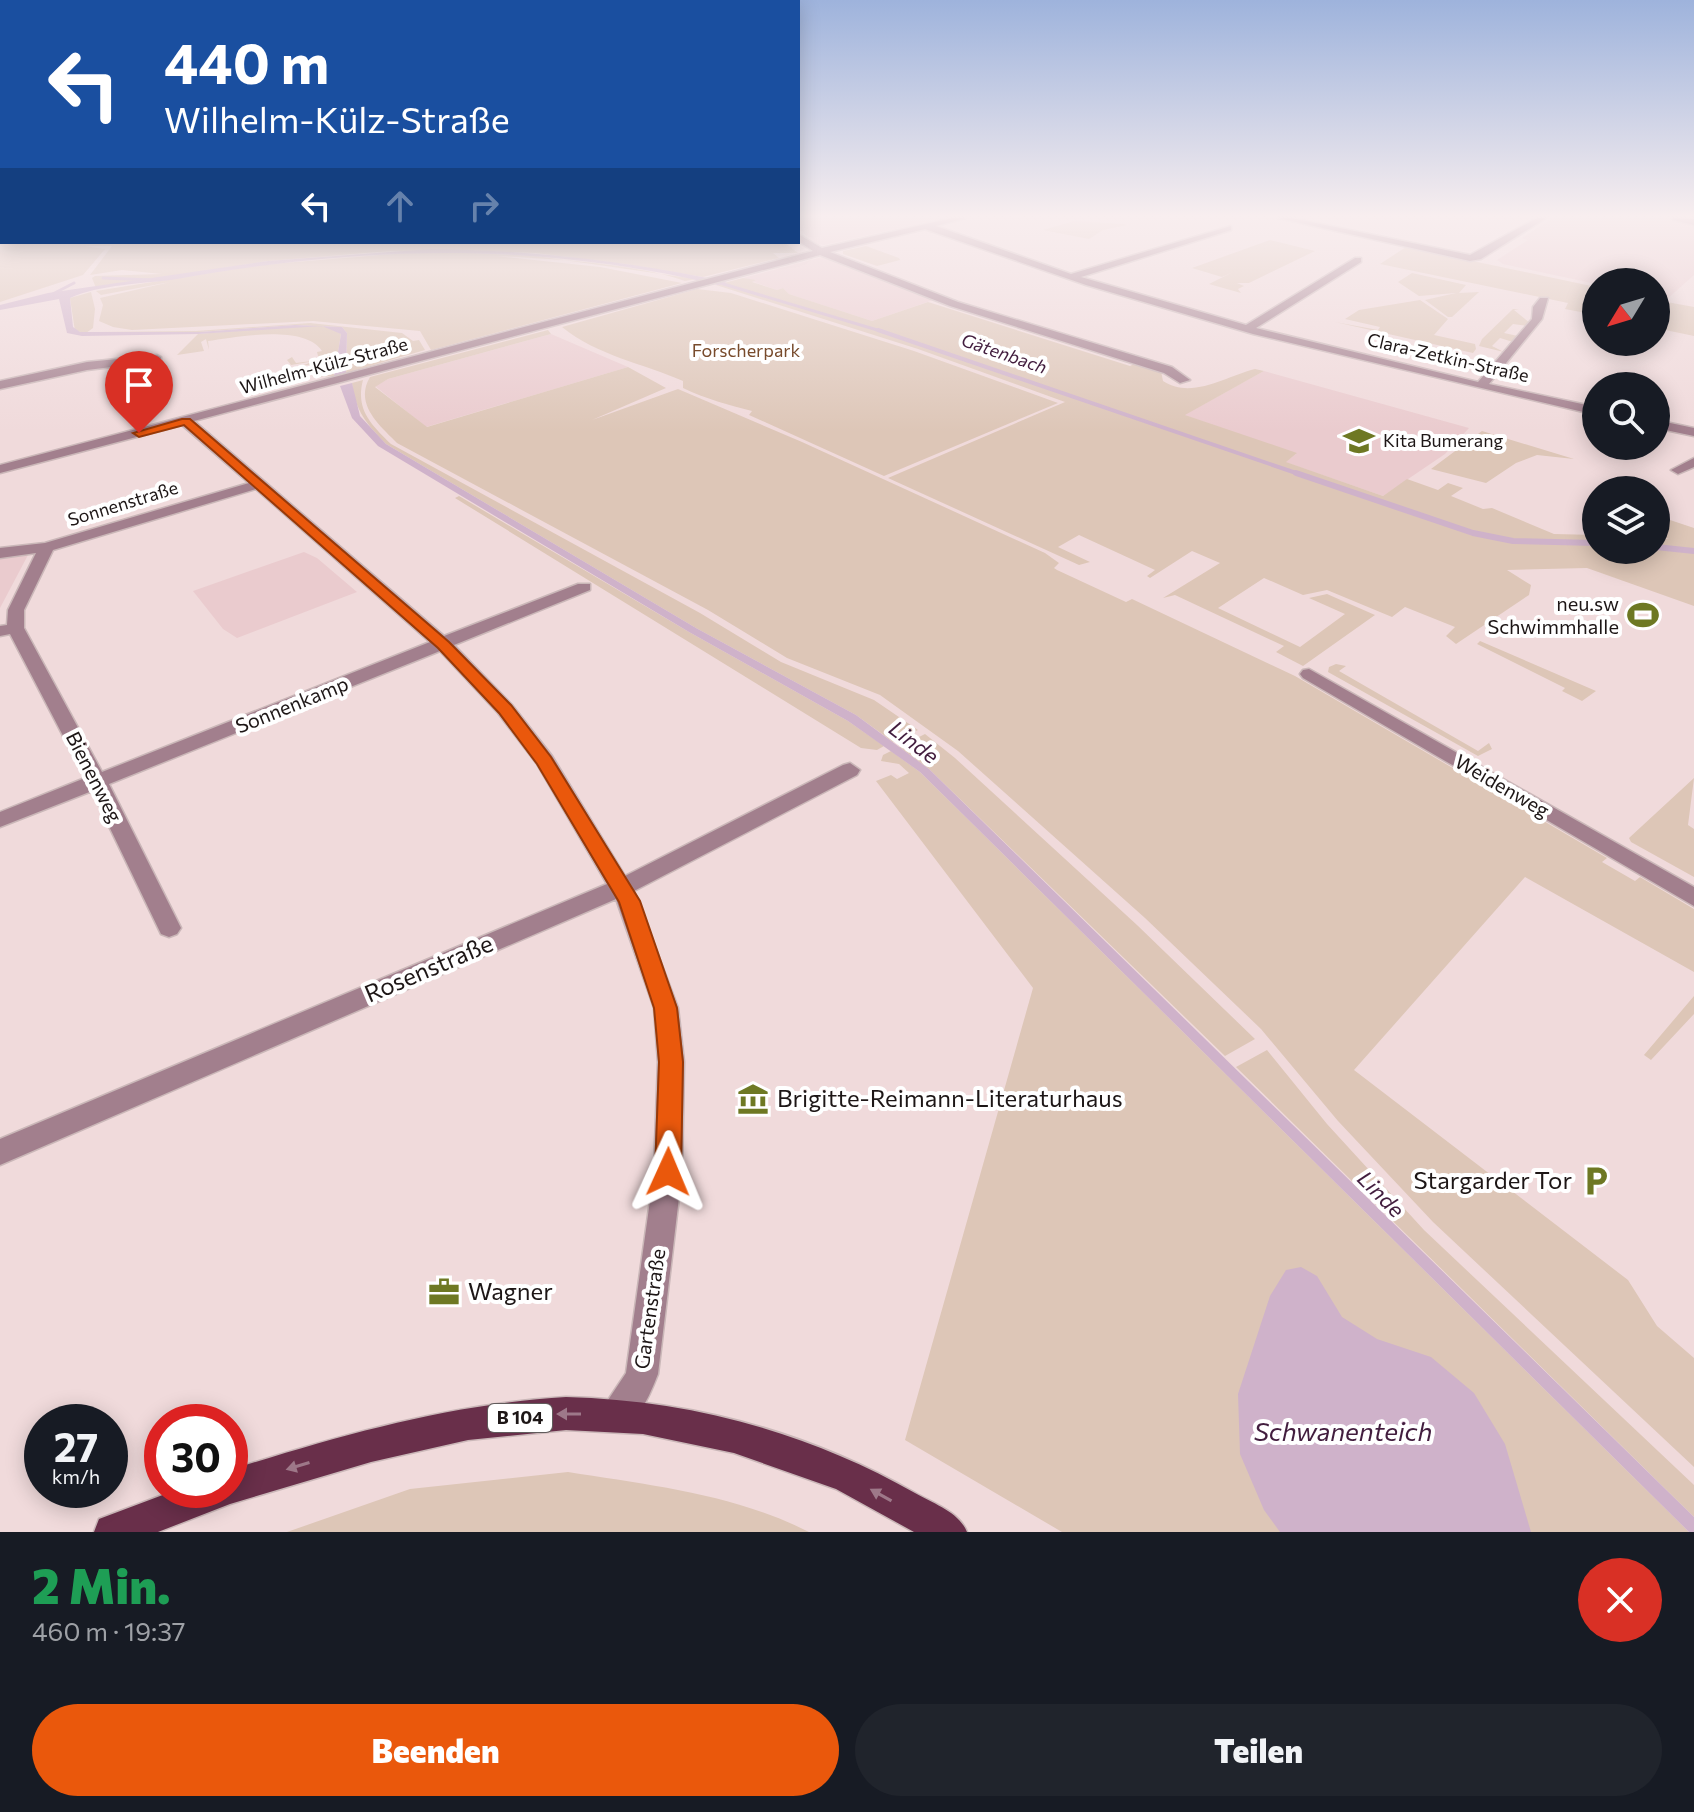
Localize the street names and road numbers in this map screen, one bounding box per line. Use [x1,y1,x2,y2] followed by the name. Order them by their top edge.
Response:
[1365,328,1531,386] street label: Clara-Zetkin-Straße
[237,332,410,398] street label: Wilhelm-Külz-Straße
[65,476,180,530] street label: Sonnenstraße
[232,671,351,738] street label: Sonnenkamp
[62,727,128,826] street label: Bienenweg
[1451,748,1554,822] street label: Weidenweg
[360,928,497,1008] street label: Rosenstraße
[629,1247,669,1371] street label: Gartenstraße
[488,1404,552,1432] road number: B 104

